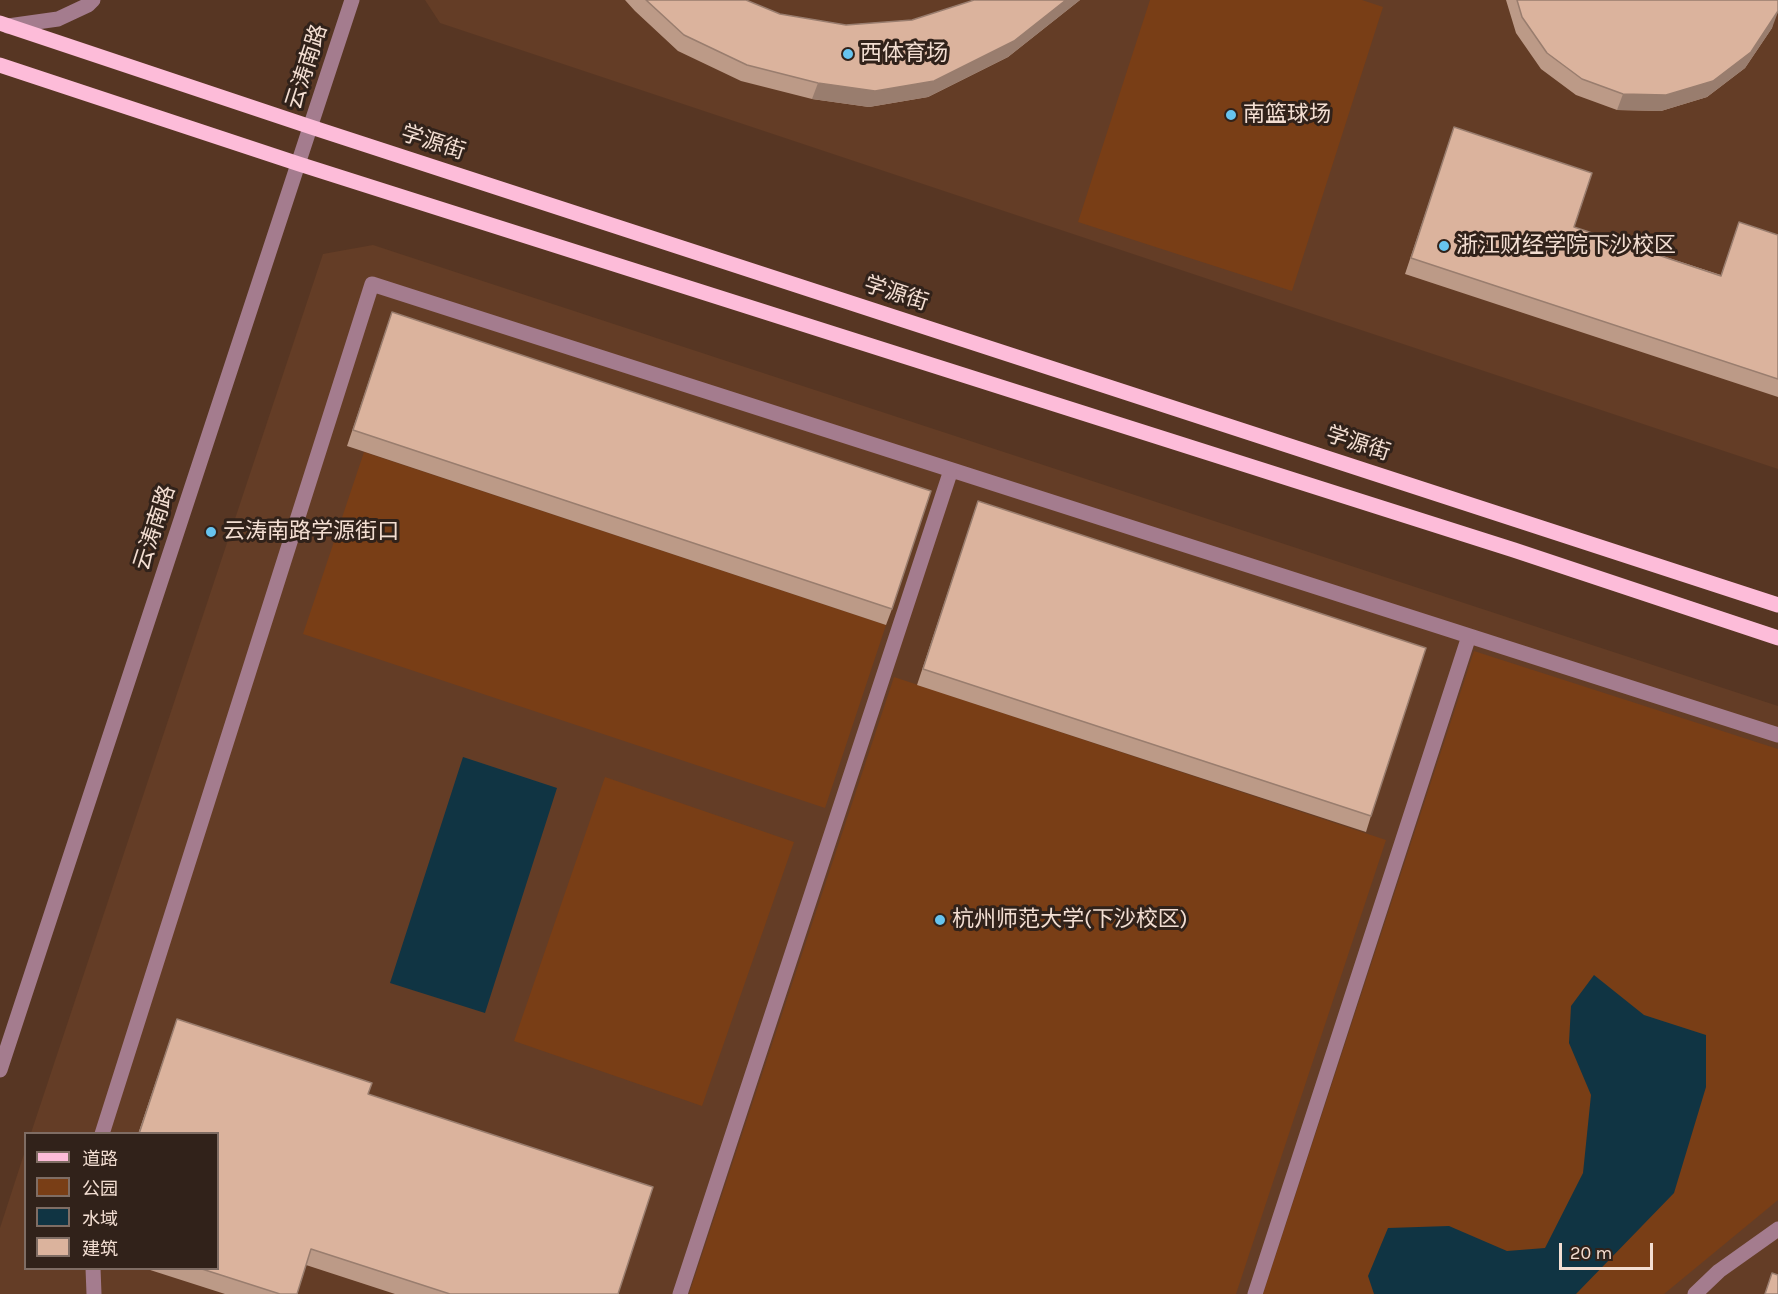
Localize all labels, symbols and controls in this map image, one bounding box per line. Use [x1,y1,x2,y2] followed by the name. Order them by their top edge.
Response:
[281,21,333,113] street label: 云涛南路
[860,41,948,67] place label: 西体育场
[841,47,855,61] marker: 西体育场
[1243,102,1331,128] place label: 南篮球场
[1224,108,1238,122] marker: 南篮球场
[398,120,468,166] street label: 学源街
[1456,233,1676,259] place label: 浙江财经学院下沙校区
[1437,239,1451,253] marker: 浙江财经学院下沙校区
[861,271,931,317] street label: 学源街
[1323,421,1393,467] street label: 学源街
[129,482,181,574] street label: 云涛南路
[223,519,399,545] place label: 云涛南路学源街口
[204,525,218,539] marker: 云涛南路学源街口
[952,907,1188,933] place label: 杭州师范大学(下沙校区)
[933,913,947,927] marker: 杭州师范大学(下沙校区)
[24,1132,219,1270] legend
[82,1148,118,1170] text: 道路
[82,1178,118,1200] text: 公园
[82,1208,118,1230] text: 水域
[1562,1231,1656,1269] scale bar
[82,1238,118,1260] text: 建筑
[1570,1242,1612,1264] text: 20 m

